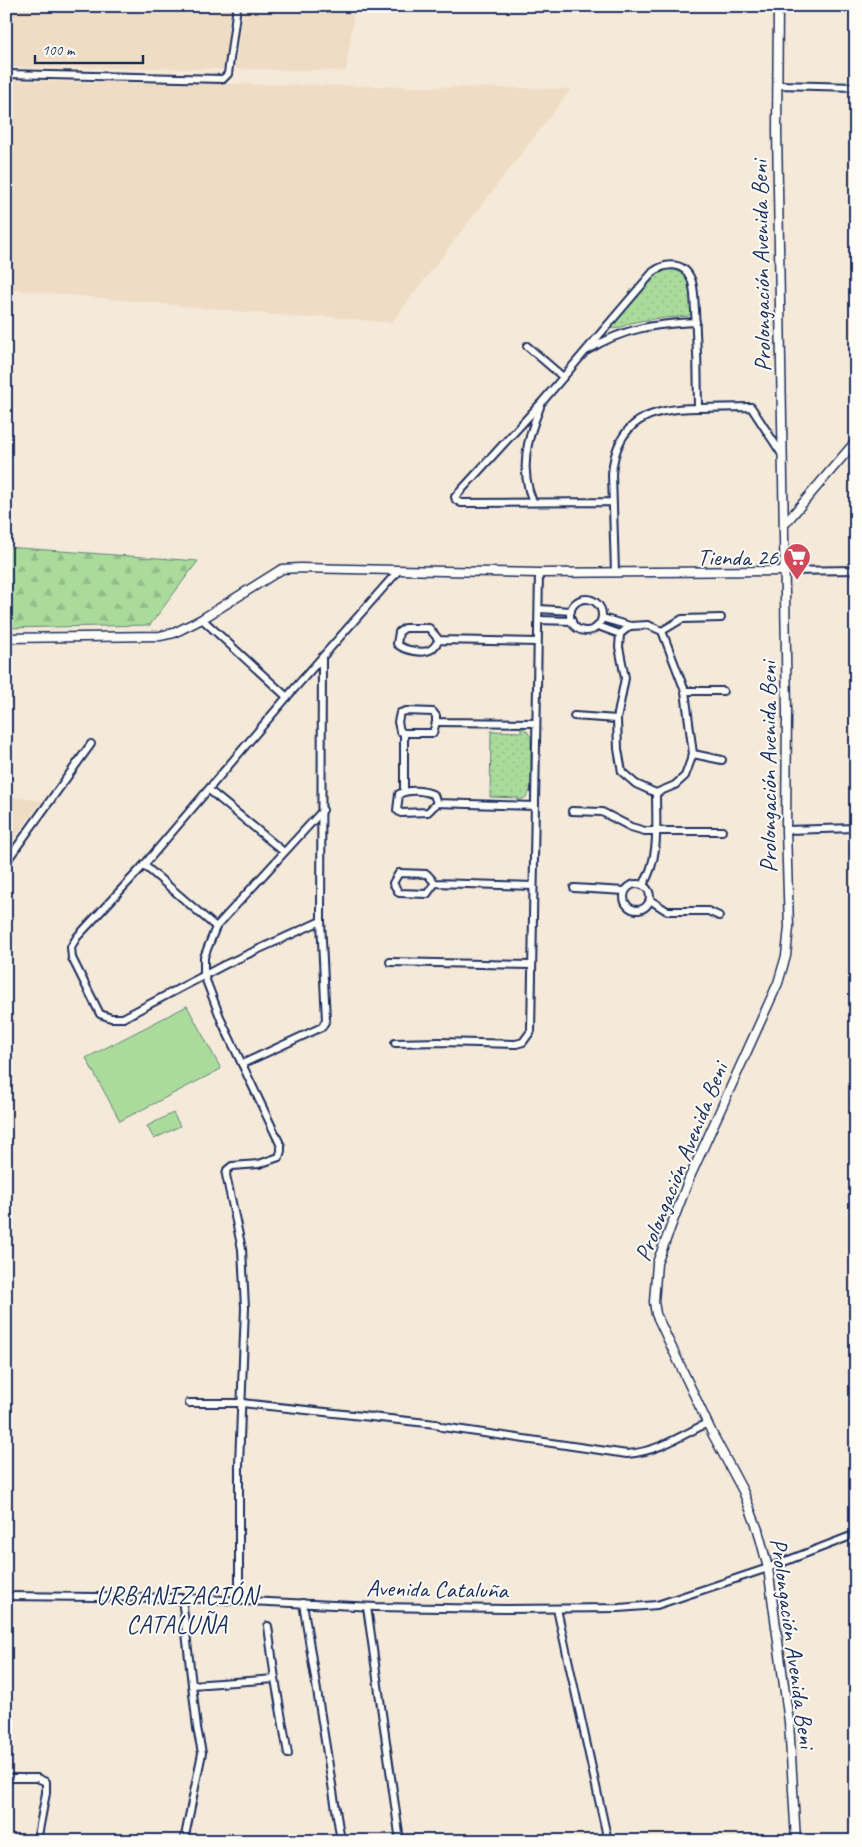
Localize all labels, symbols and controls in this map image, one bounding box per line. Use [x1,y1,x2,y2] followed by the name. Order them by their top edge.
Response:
[35,32,142,64] scale bar
[42,41,76,60] text: 100 m
[744,157,778,372] street label: Prolongación Avenida Beni
[697,542,779,572] place label: Tienda 26
[782,542,812,581] supermarket icon: Tienda 26
[753,659,783,873] street label: Prolongación Avenida Beni
[627,1056,735,1266] street label: Prolongación Avenida Beni
[763,1536,823,1752] street label: Prolongación Avenida Beni
[366,1573,510,1605] street label: Avenida Cataluña
[96,1580,261,1641] district label: URBANIZACIÓN CATALUÑA

